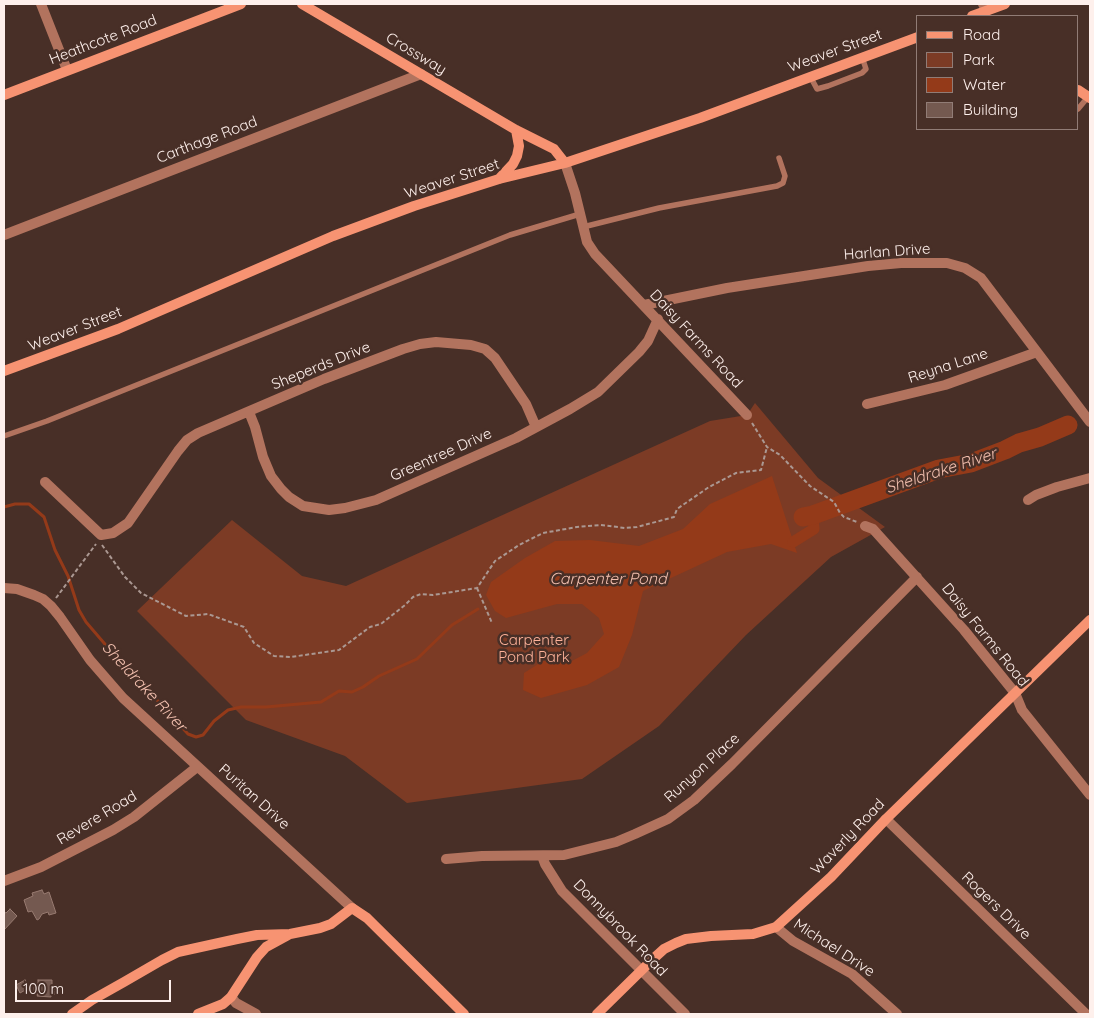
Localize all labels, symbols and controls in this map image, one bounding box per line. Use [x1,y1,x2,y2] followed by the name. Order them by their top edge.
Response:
[47,11,159,69] street label: Heathcote Road
[916,15,1079,130] legend
[963,25,1000,44] text: Road
[785,26,885,76] street label: Weaver Street
[383,29,449,79] street label: Crossway
[963,50,995,69] text: Park
[963,75,1006,94] text: Water
[963,100,1018,119] text: Building
[154,113,260,167] street label: Carthage Road
[402,155,502,203] street label: Weaver Street
[843,240,931,264] street label: Harlan Drive
[646,286,746,392] street label: Daisy Farms Road
[26,303,124,355] street label: Weaver Street
[269,338,373,394] street label: Sheperds Drive
[906,345,990,387] street label: Reyna Lane
[387,425,495,485] street label: Greentree Drive
[883,444,999,498] water label: Sheldrake River
[549,569,667,589] water label: Carpenter Pond
[938,580,1032,690] street label: Daisy Farms Road
[498,631,570,666] park label: Carpenter Pond Park
[98,638,190,736] water label: Sheldrake River
[661,730,743,806] street label: Runyon Place
[215,760,293,834] street label: Puritan Drive
[54,787,140,849] street label: Revere Road
[807,795,889,879] street label: Waverly Road
[958,868,1034,944] street label: Rogers Drive
[569,876,671,980] street label: Donnybrook Road
[790,915,878,981] street label: Michael Drive
[18,970,174,1002] scale bar
[23,979,64,998] text: 100 m

